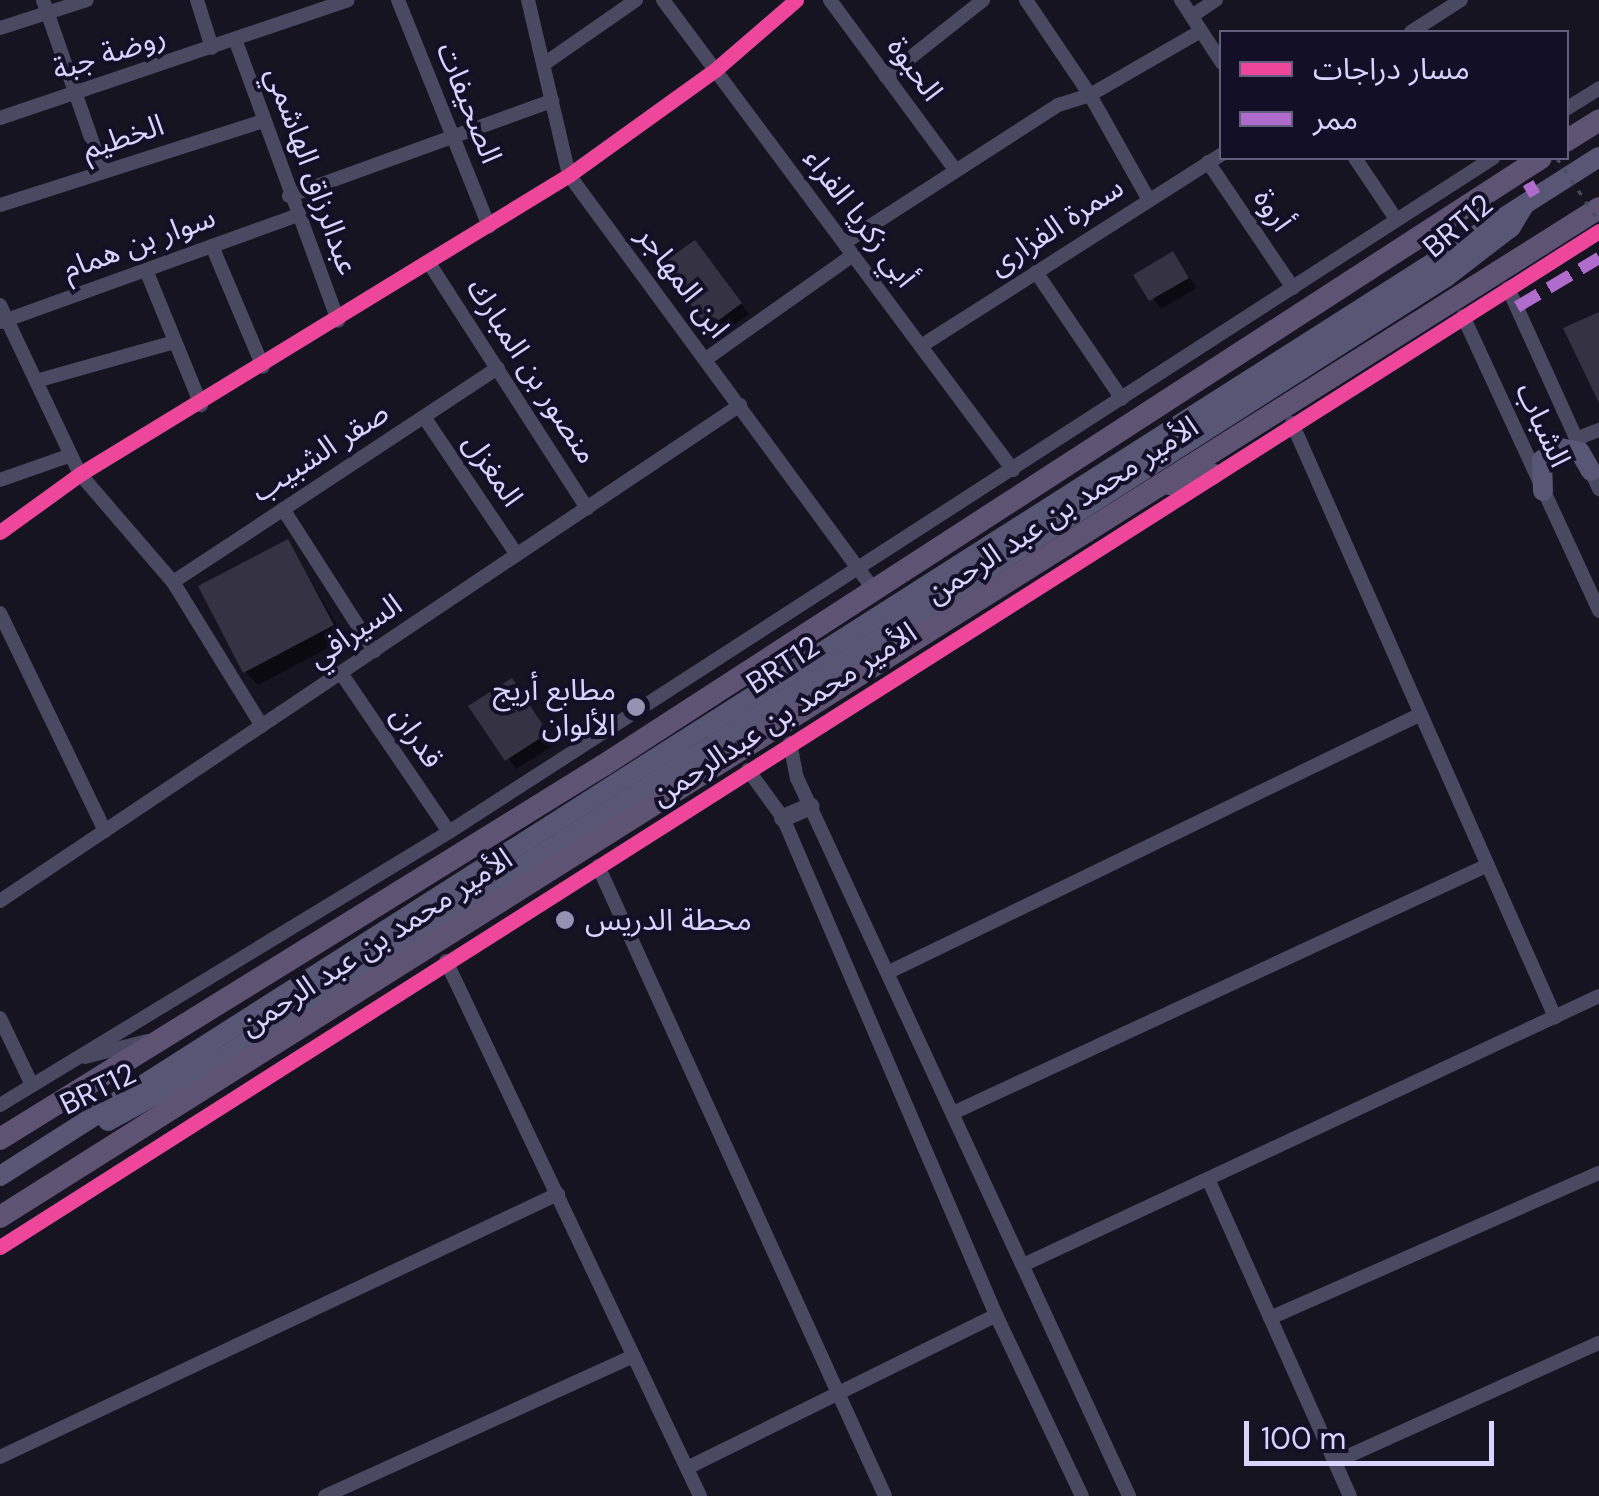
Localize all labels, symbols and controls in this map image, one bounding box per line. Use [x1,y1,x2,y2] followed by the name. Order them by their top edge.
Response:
[48,18,170,88] street label: روضة جبة
[880,30,950,108] street label: الحبوة
[1219,30,1569,160] legend
[429,37,509,169] street label: الصحيفات
[1313,49,1470,88] text: مسار دراجات
[258,62,366,280] street label: عبدالرزاق الهاشمي
[1313,99,1358,138] text: ممر
[78,107,168,167] street label: الخطيم
[796,142,924,294] street label: أبي زكريا الفراء
[982,169,1130,283] street label: سمرة الفزارى
[1246,182,1300,238] street label: أروة
[1416,187,1500,265] street label: BRT12
[58,199,220,287] street label: سوار بن همام
[629,219,737,345] street label: ابن المهاجر
[459,272,605,470] street label: منصور بن المبارك
[1508,377,1578,473] street label: الشباب
[245,394,395,510] street label: صقر الشبيب
[919,408,1205,612] street label: الأمير محمد بن عبد الرحمن
[456,427,530,513] street label: المغزل
[301,587,409,675] street label: السيرافي
[644,615,924,813] street label: الأمير محمد بن عبدالرحمن
[740,628,826,702] street label: BRT12
[493,672,616,742] place label: مطابع أريج الألوان
[625,696,647,718] marker: مطابع أريج الألوان
[383,699,451,775] street label: قدران
[233,840,519,1044] street label: الأمير محمد بن عبد الرحمن
[585,902,752,938] place label: محطة الدريس
[554,909,576,931] marker: محطة الدريس
[54,1055,142,1123] street label: BRT12
[1249,1401,1499,1463] scale bar
[1261,1419,1346,1458] text: 100 m

